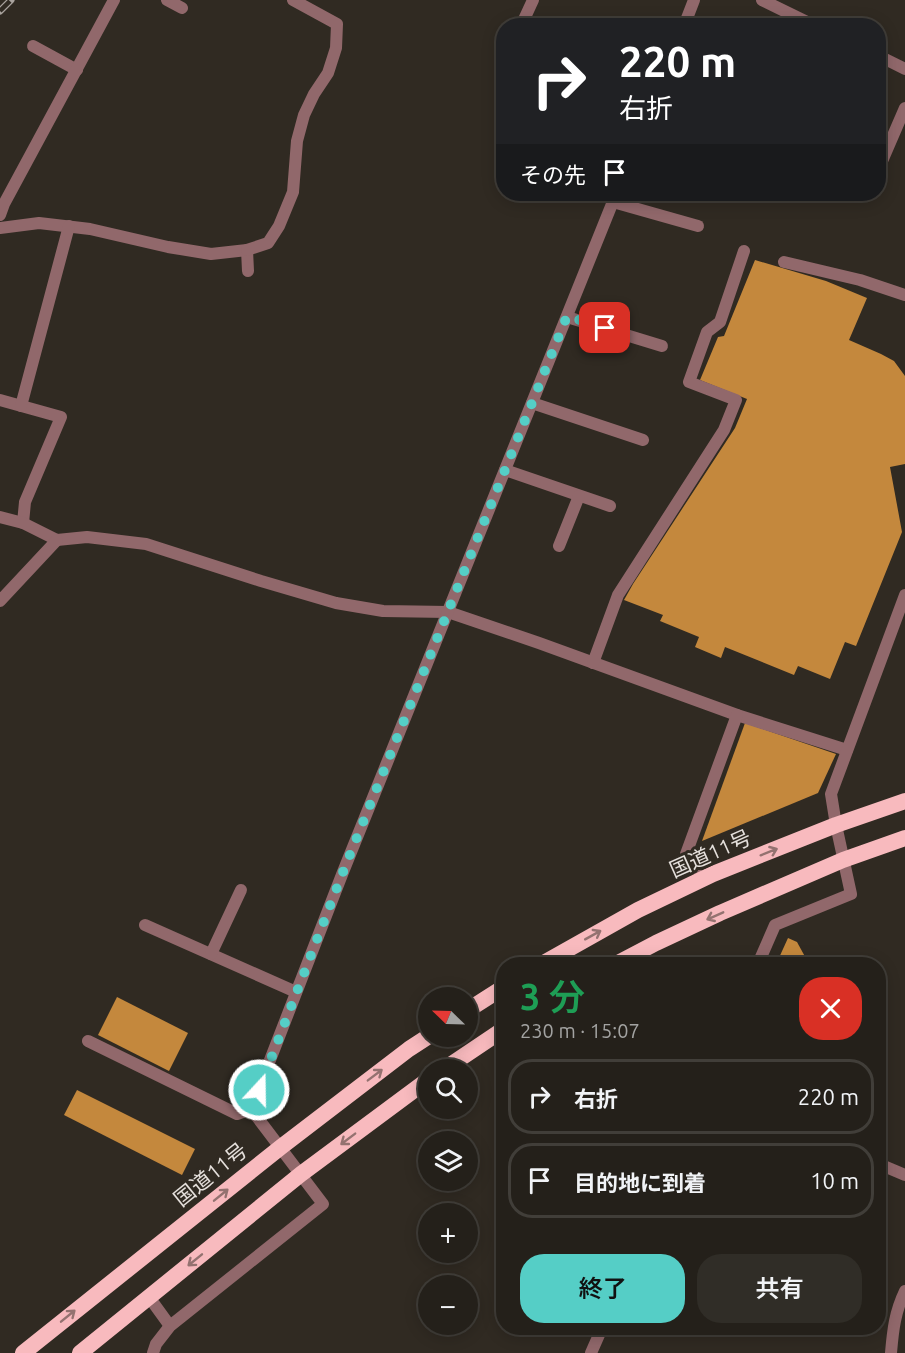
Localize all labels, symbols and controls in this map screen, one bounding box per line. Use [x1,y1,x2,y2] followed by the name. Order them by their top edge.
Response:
[619,38,736,85] text: 220 m
[520,42,598,120] icon: right
[619,93,673,123] text: 右折
[598,156,631,189] icon: arrive
[520,162,586,187] text: その先
[579,302,630,353] pin
[588,311,621,344] icon: arrive
[666,824,754,882] street label: 国道11号
[759,846,778,857] one-way arrow
[706,911,724,922] one-way arrow
[584,929,601,941] one-way arrow
[520,976,585,1017] text: 3 分
[799,977,862,1040] button: close
[418,987,478,1047] north arrow
[418,987,478,1335] map controls
[520,1019,640,1042] text: 230 m · 15:07
[227,1058,291,1122] position arrow
[418,1059,478,1119] button: search
[366,1069,382,1081] one-way arrow
[523,1080,556,1113] icon: right
[798,1084,859,1109] text: 220 m
[574,1086,618,1111] text: 右折
[418,1131,478,1191] button: layers
[341,1133,357,1145] one-way arrow
[169,1137,251,1211] street label: 国道11号
[523,1164,556,1197] icon: arrive
[810,1168,859,1193] text: 10 m
[574,1170,706,1195] text: 目的地に到着
[212,1188,228,1201] one-way arrow
[418,1203,478,1263] button: +
[187,1253,203,1266] one-way arrow
[520,1254,685,1323] button: 終了
[697,1254,862,1323] button: 共有
[418,1275,478,1335] button: −
[60,1310,76,1323] one-way arrow

